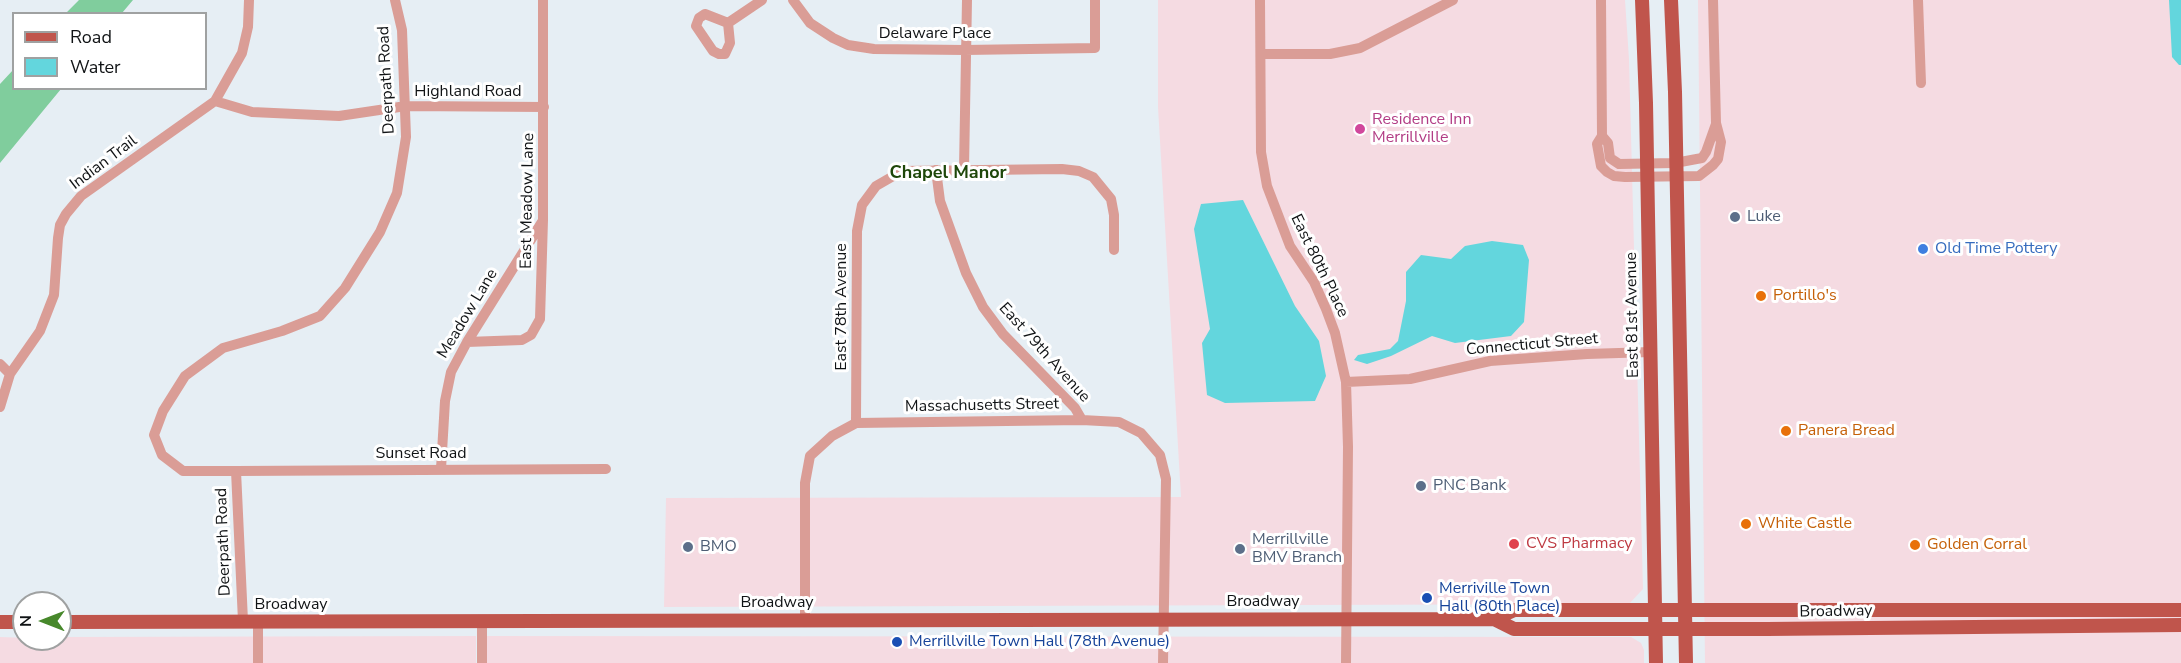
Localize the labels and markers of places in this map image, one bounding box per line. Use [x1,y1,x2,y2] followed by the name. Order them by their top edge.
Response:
[1372,110,1472,148] place label: Residence Inn Merrillville
[1353,122,1367,136] marker: Residence Inn Merrillville
[1747,207,1781,227] place label: Luke
[1728,210,1742,224] marker: Luke
[1935,239,2057,259] place label: Old Time Pottery
[1916,242,1930,256] marker: Old Time Pottery
[1773,286,1837,306] place label: Portillo's
[1754,289,1768,303] marker: Portillo's
[1798,421,1895,441] place label: Panera Bread
[1779,424,1793,438] marker: Panera Bread
[1433,476,1506,496] place label: PNC Bank
[1414,479,1428,493] marker: PNC Bank
[1758,514,1852,534] place label: White Castle
[1739,517,1753,531] marker: White Castle
[1252,530,1342,568] place label: Merrillville BMV Branch
[1526,534,1633,554] place label: CVS Pharmacy
[1927,535,2027,555] place label: Golden Corral
[700,537,737,557] place label: BMO
[1507,537,1521,551] marker: CVS Pharmacy
[1908,538,1922,552] marker: Golden Corral
[681,540,695,554] marker: BMO
[1233,542,1247,556] marker: Merrillville BMV Branch
[1439,579,1560,617] place label: Merriville Town Hall (80th Place)
[1420,591,1434,605] marker: Merriville Town Hall (80th Place)
[909,632,1170,652] place label: Merrillville Town Hall (78th Avenue)
[890,635,904,649] marker: Merrillville Town Hall (78th Avenue)

